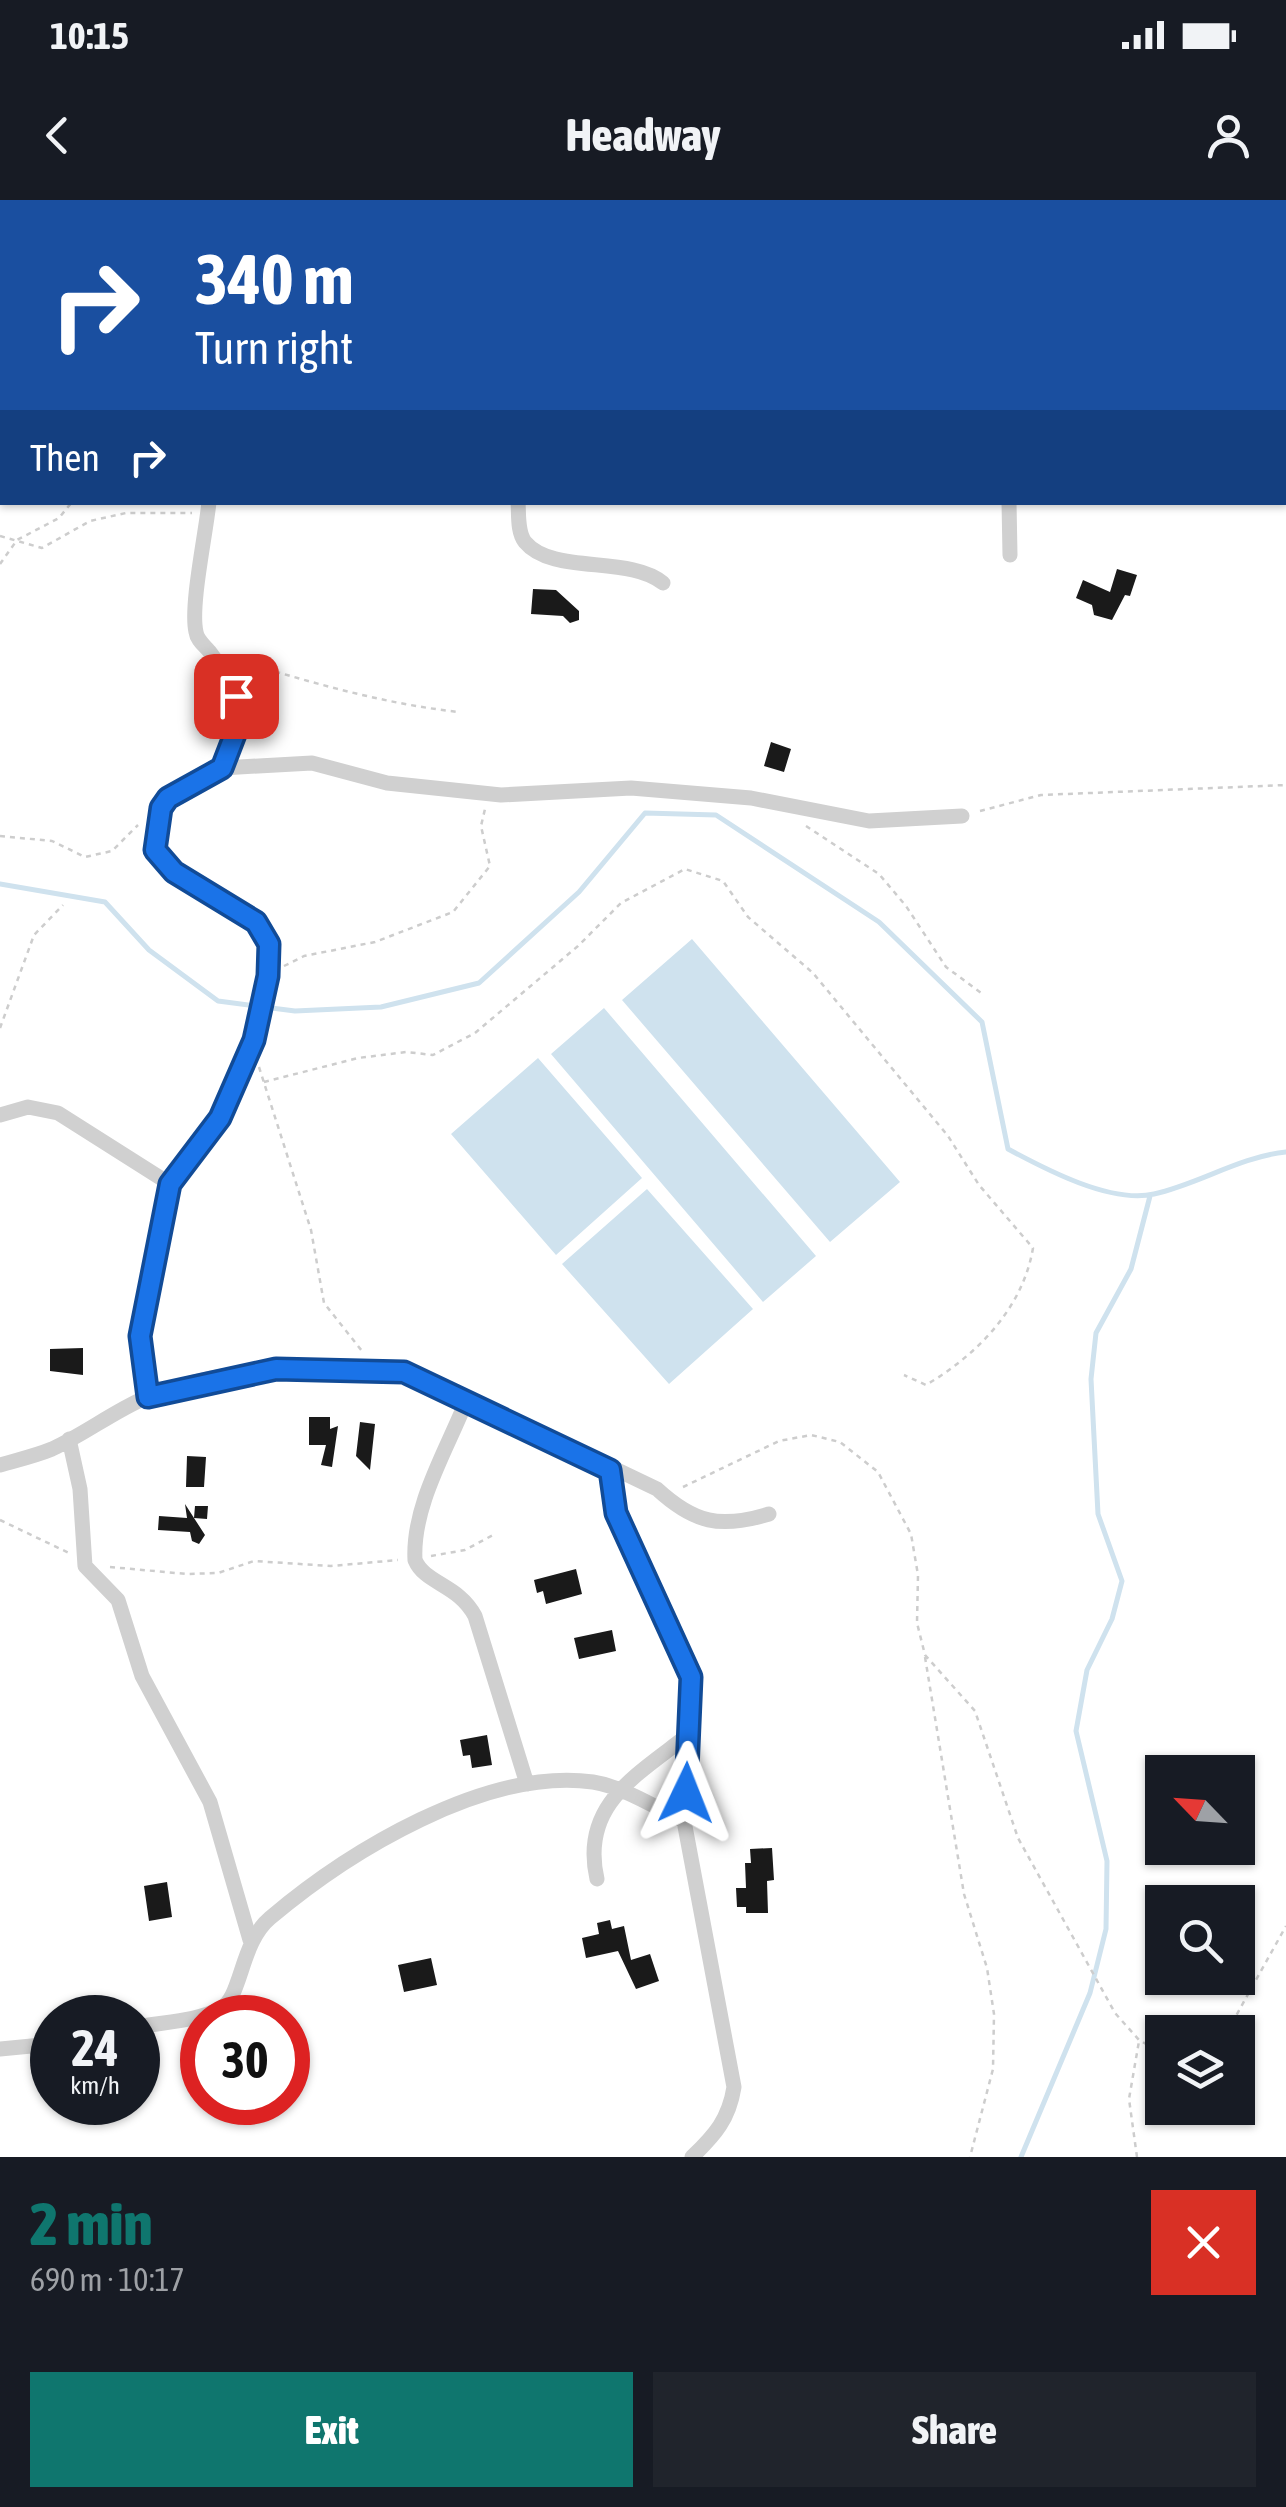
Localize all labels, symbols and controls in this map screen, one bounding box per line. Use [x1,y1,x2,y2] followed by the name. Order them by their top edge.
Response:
[50,14,129,57] text: 10:15
[30,108,85,163] icon: back
[1201,108,1256,163] icon: person
[566,109,720,161] text: Headway
[195,239,354,319] text: 340 m
[30,240,160,370] icon: right
[195,322,353,374] text: Turn right
[120,430,175,485] icon: right
[30,436,100,479] text: Then
[194,654,279,739] pin
[209,669,264,724] icon: arrive
[634,1741,738,1845] position arrow
[1145,1755,1255,1865] north arrow
[1145,1755,1255,2125] map controls
[1145,1885,1255,1995] button: search
[180,1995,310,2125] speed limit sign: 30
[1145,2015,1255,2125] button: layers
[71,2019,118,2077] text: 24
[70,2071,120,2099] text: km/h
[30,2189,153,2258] text: 2 min
[1151,2190,1256,2295] button: close
[30,2261,185,2298] text: 690 m · 10:17
[30,2372,633,2487] button: Exit
[653,2372,1256,2487] button: Share

